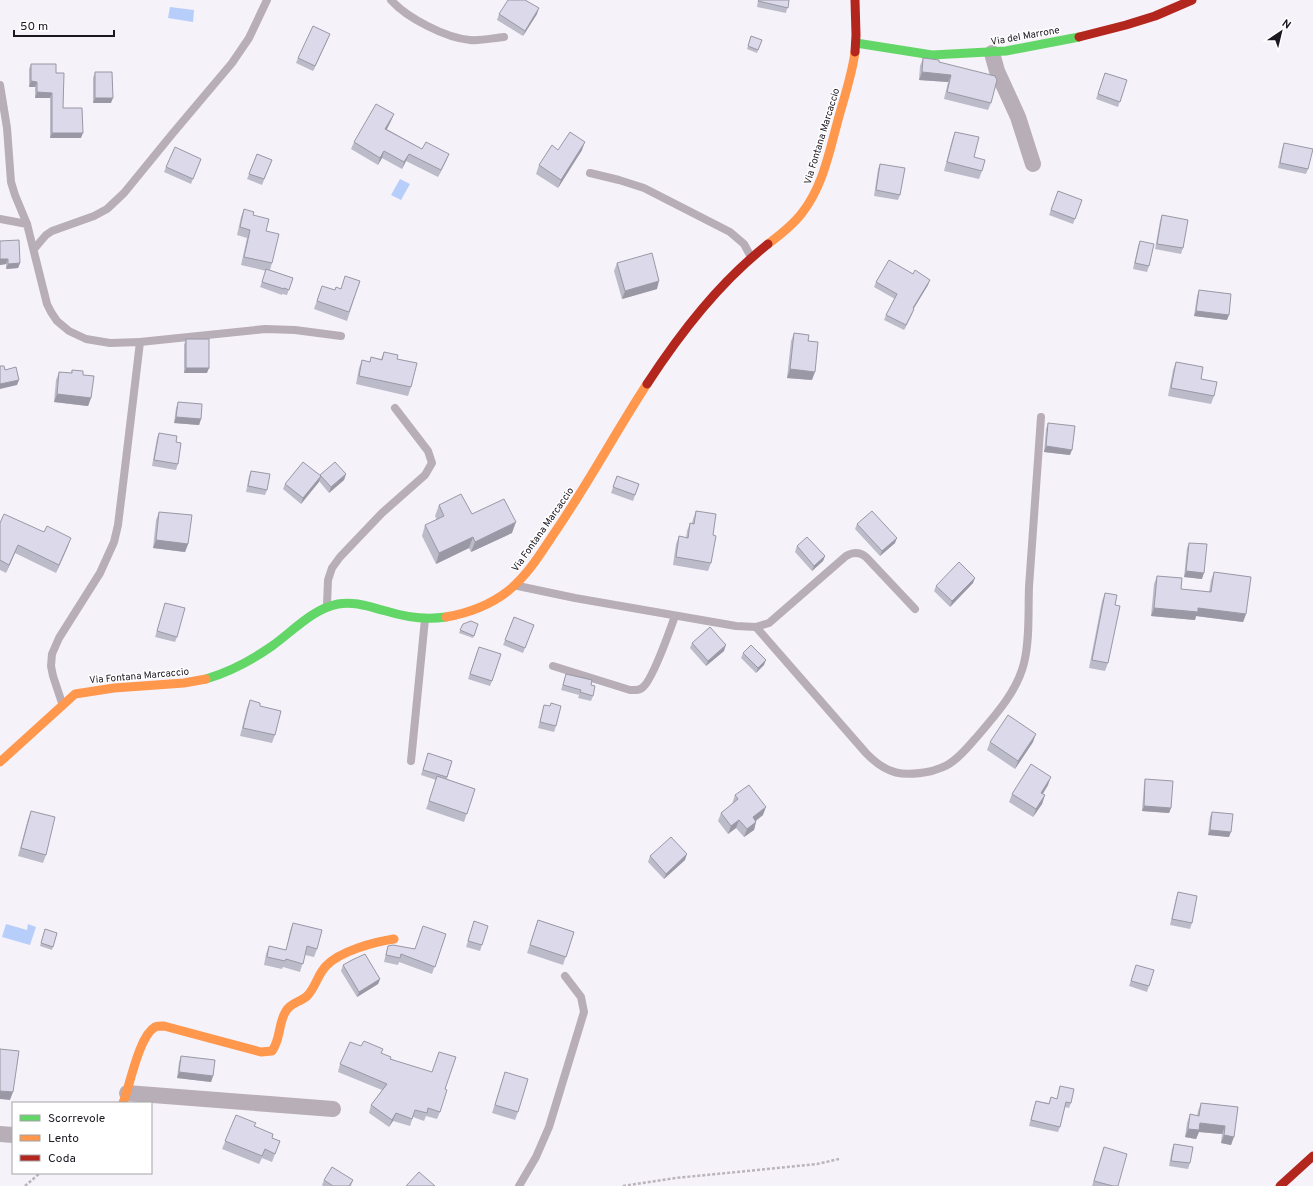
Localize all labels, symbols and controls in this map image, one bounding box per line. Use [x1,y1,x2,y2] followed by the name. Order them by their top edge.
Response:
[14,12,114,38] scale bar
[1261,12,1301,52] north arrow
[1279,17,1293,33] text: N
[20,19,48,35] text: 50 m
[990,24,1061,49] street label: Via del Marrone
[802,86,843,186] street label: Via Fontana Marcaccio
[509,485,578,575] street label: Via Fontana Marcaccio
[89,666,190,687] street label: Via Fontana Marcaccio
[12,1102,152,1174] legend
[48,1111,105,1127] text: Scorrevole
[48,1131,79,1147] text: Lento
[48,1151,76,1167] text: Coda

